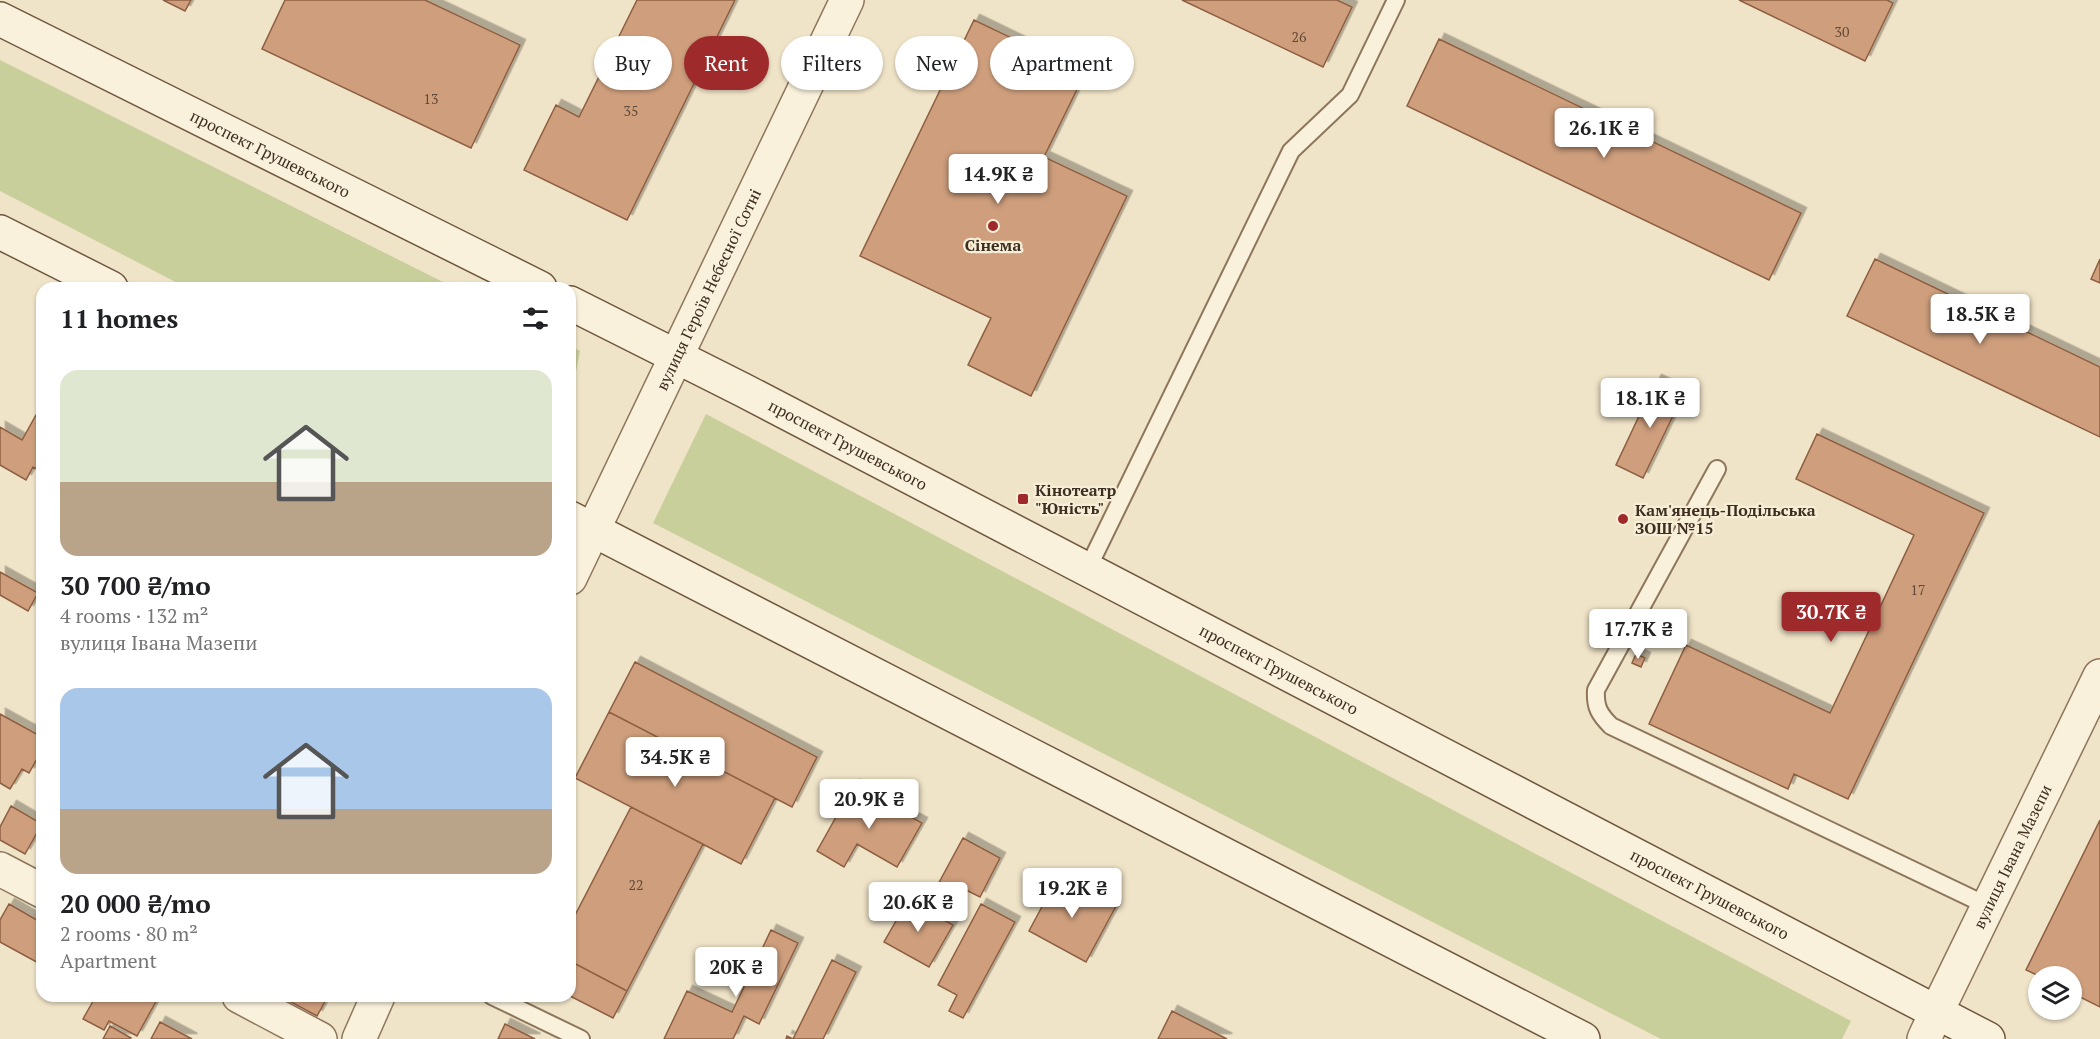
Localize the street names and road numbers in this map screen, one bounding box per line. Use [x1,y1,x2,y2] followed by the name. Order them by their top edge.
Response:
[187,105,354,203] street label: проспект Грушевського
[651,185,766,394] street label: вулиця Героїв Небесної Сотні
[765,394,931,495] street label: проспект Грушевського
[1196,619,1362,720] street label: проспект Грушевського
[1968,780,2057,932] street label: вулиця Івана Мазепи
[1627,844,1793,945] street label: проспект Грушевського

